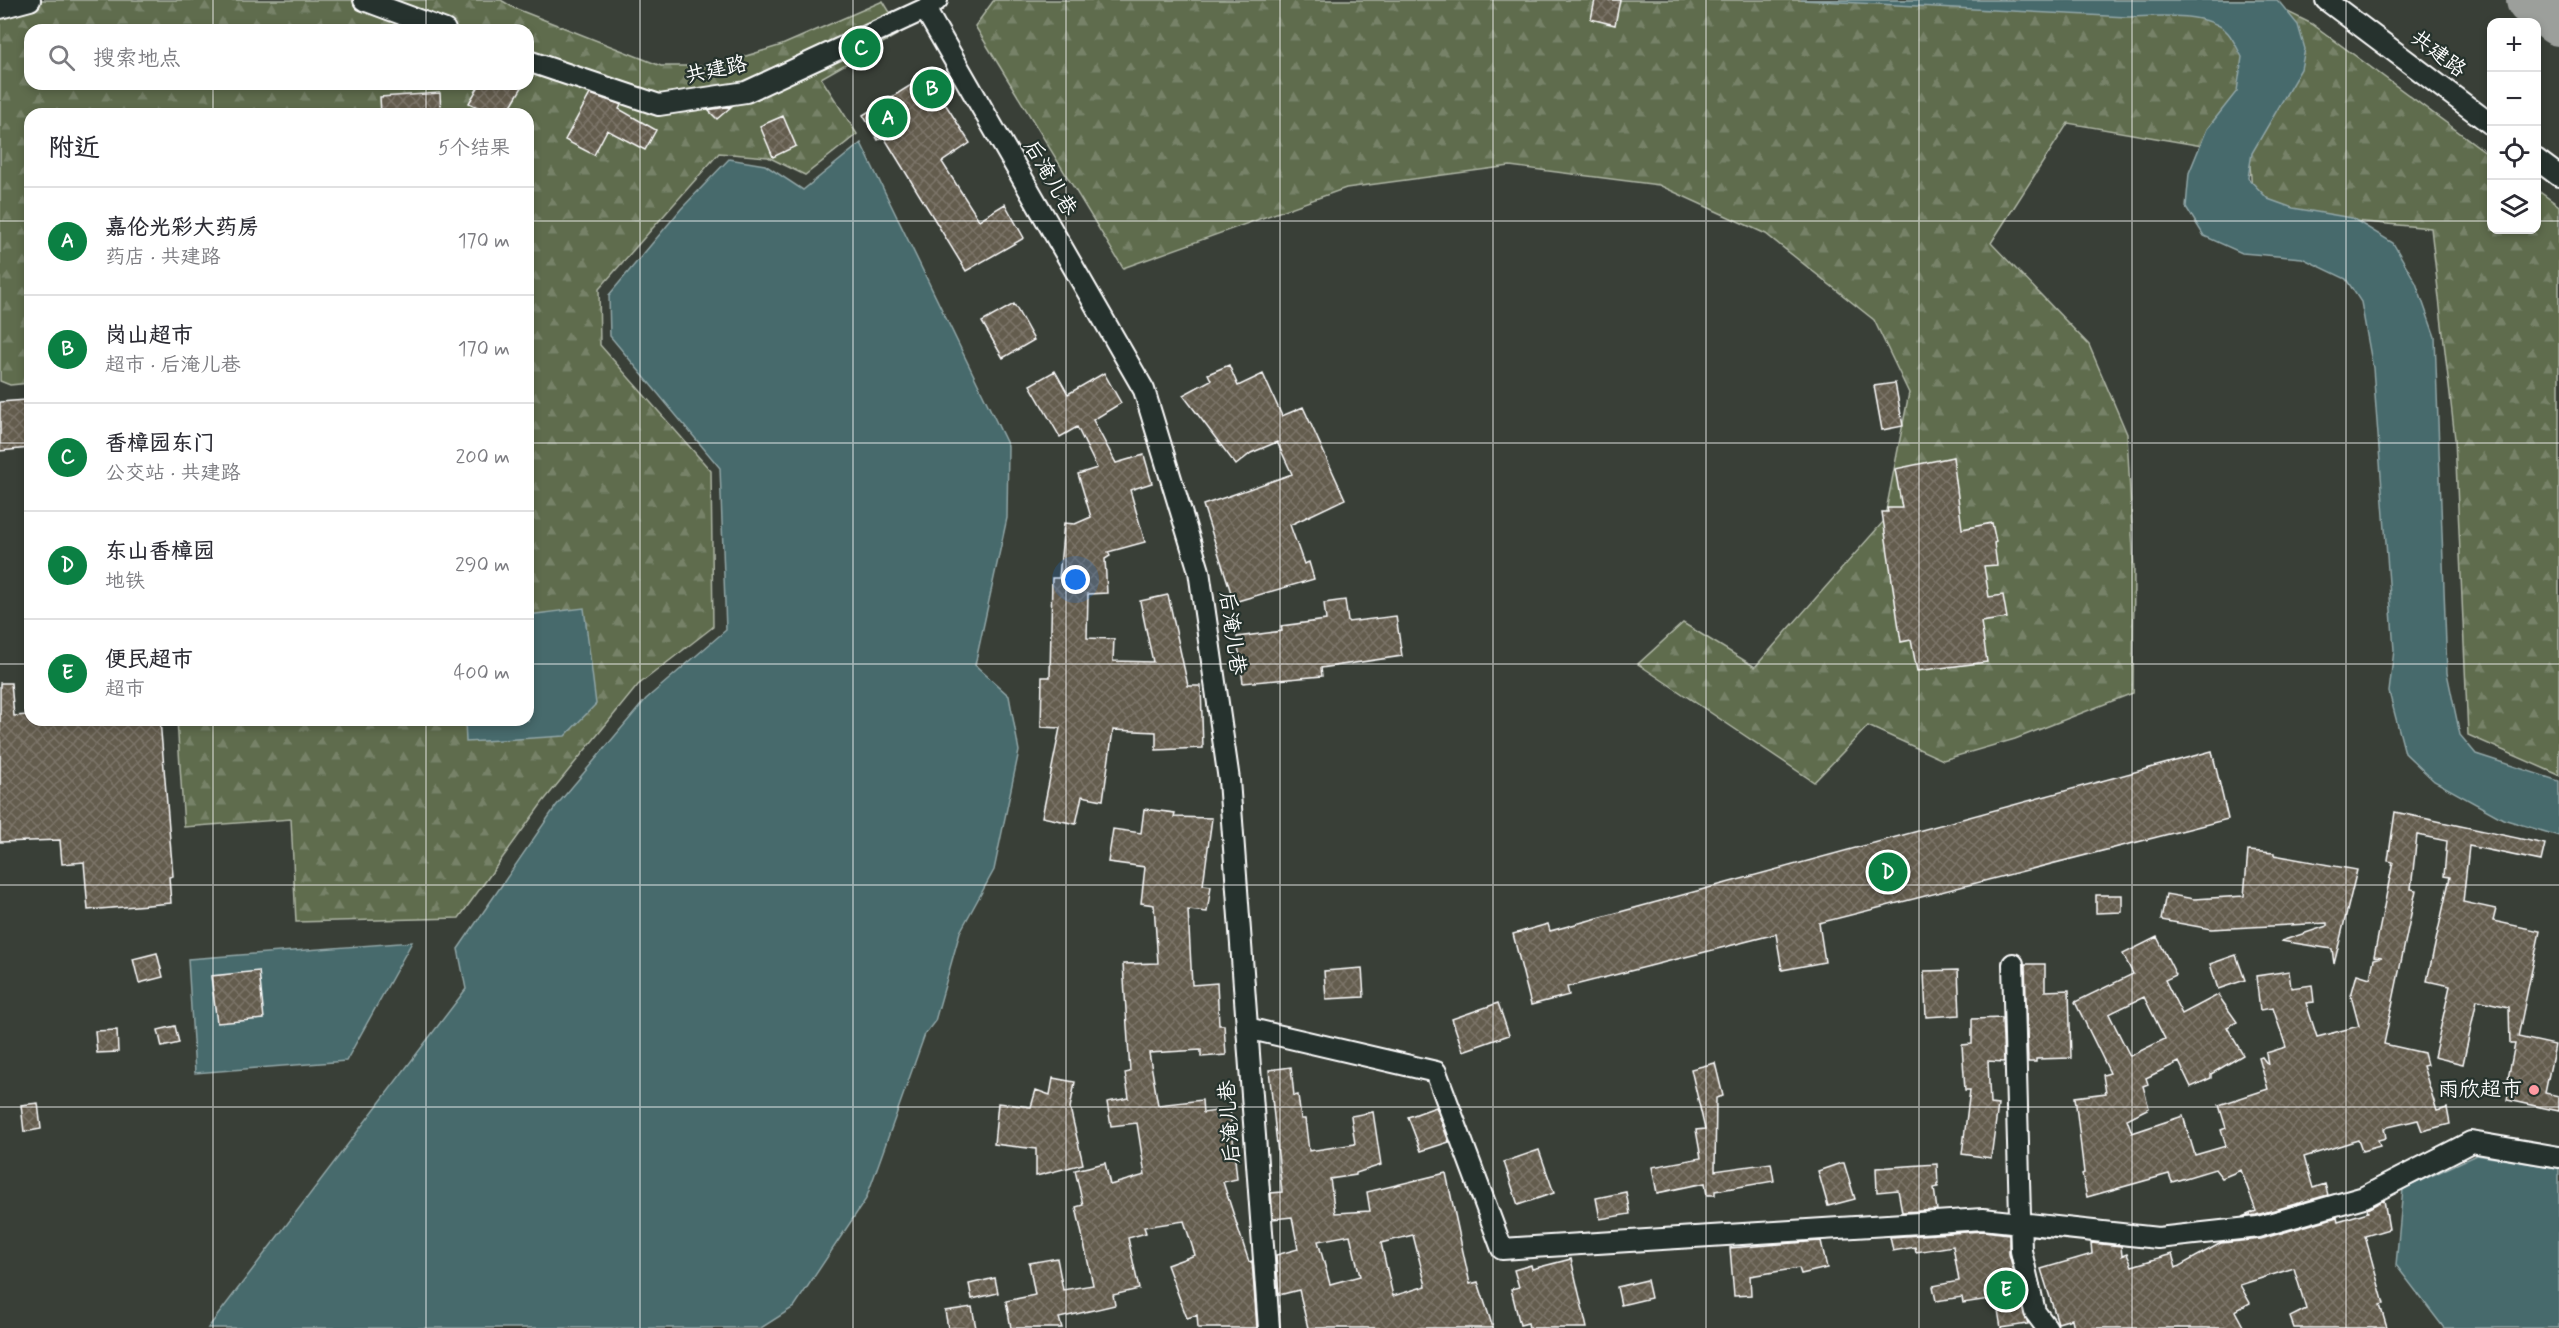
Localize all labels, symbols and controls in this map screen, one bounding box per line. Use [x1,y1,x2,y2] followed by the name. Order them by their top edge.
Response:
[2487,18,2541,234] map controls
[2487,18,2541,72] button: +
[24,24,534,90] search box
[2404,24,2472,84] street label: 共建路
[842,26,880,70] pin: C
[45,41,78,74] icon: search
[93,45,181,73] text: 搜索地点
[682,50,750,90] street label: 共建路
[912,66,952,112] pin: B
[2487,72,2541,126] button: −
[868,96,908,140] pin: A
[2487,126,2541,180] button: locate
[48,132,100,166] text: 附近
[438,135,510,162] text: 5个结果
[1017,135,1083,221] street label: 后淹儿巷
[2487,180,2541,234] button: layers
[105,214,259,242] text: 嘉伦光彩大药房
[61,228,74,255] text: A
[458,228,510,255] text: 170 m
[105,244,220,271] text: 药店 · 共建路
[105,322,193,350] text: 岗山超市
[61,336,74,363] text: B
[458,336,510,363] text: 170 m
[105,352,240,379] text: 超市 · 后淹儿巷
[105,430,215,458] text: 香樟园东门
[60,444,75,471] text: C
[455,444,510,471] text: 200 m
[105,460,240,487] text: 公交站 · 共建路
[105,538,215,566] text: 东山香樟园
[61,552,74,579] text: D
[455,552,510,579] text: 290 m
[1061,565,1090,594] your location
[105,568,145,595] text: 地铁
[1212,589,1252,677] street label: 后淹儿巷
[105,646,193,674] text: 便民超市
[62,660,73,687] text: E
[454,660,510,687] text: 400 m
[105,676,145,703] text: 超市
[1868,850,1908,894] pin: D
[2438,1076,2522,1104] place label: 雨欣超市
[1213,1079,1247,1165] street label: 后淹儿巷
[2527,1083,2541,1097] marker: 雨欣超市
[1986,1268,2026,1312] pin: E

